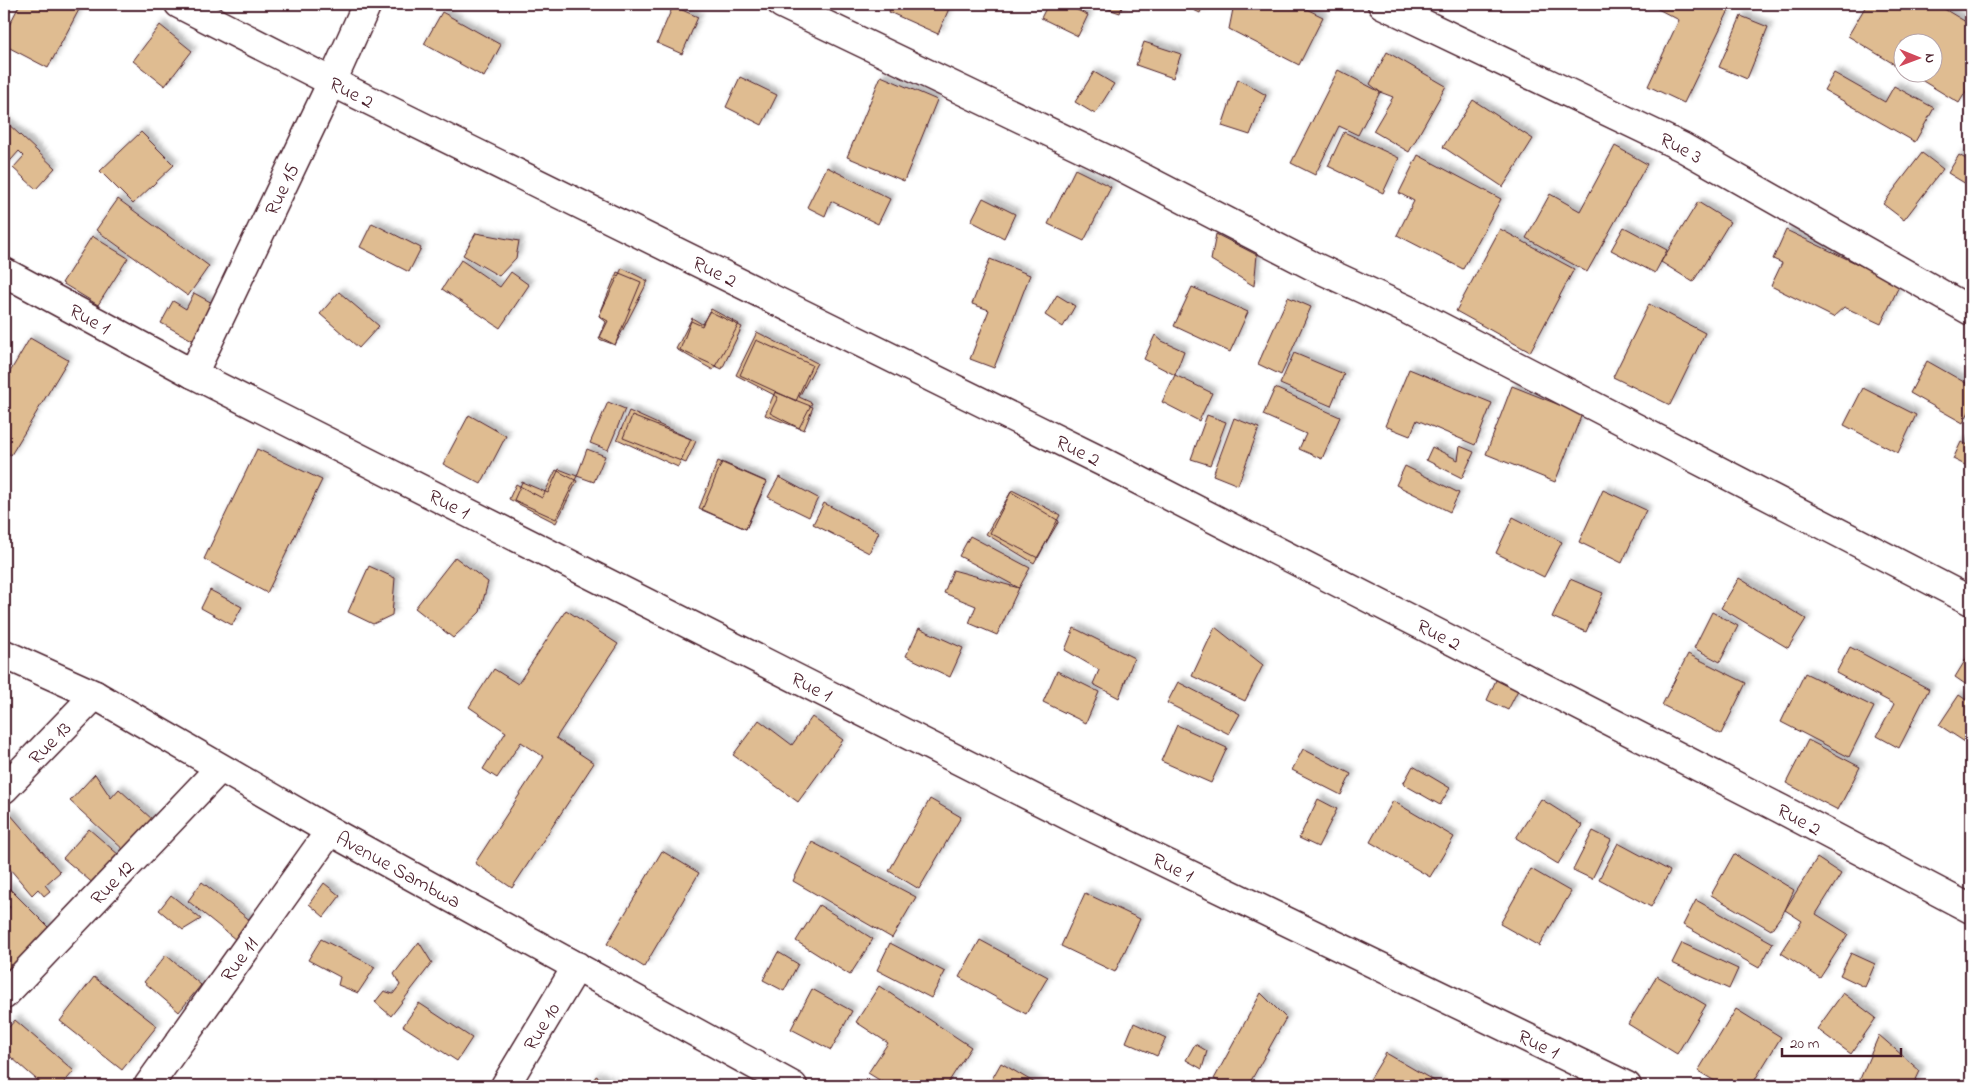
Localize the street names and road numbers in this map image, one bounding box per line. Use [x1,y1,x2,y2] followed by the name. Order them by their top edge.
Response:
[324,71,378,117] street label: Rue 2
[1654,126,1707,173] street label: Rue 3
[259,159,308,221] street label: Rue 15
[687,250,741,296] street label: Rue 2
[63,298,115,344] street label: Rue 1
[1050,429,1105,475] street label: Rue 2
[423,483,474,528] street label: Rue 1
[1411,613,1465,660] street label: Rue 2
[785,666,836,711] street label: Rue 1
[23,716,79,772] street label: Rue 13
[1771,797,1826,845] street label: Rue 2
[330,825,465,917] street label: Avenue Sambwa
[1147,847,1198,891] street label: Rue 1
[85,855,142,913] street label: Rue 12
[215,932,267,989] street label: Rue 11
[517,997,569,1057] street label: Rue 10
[1512,1023,1563,1068] street label: Rue 1

